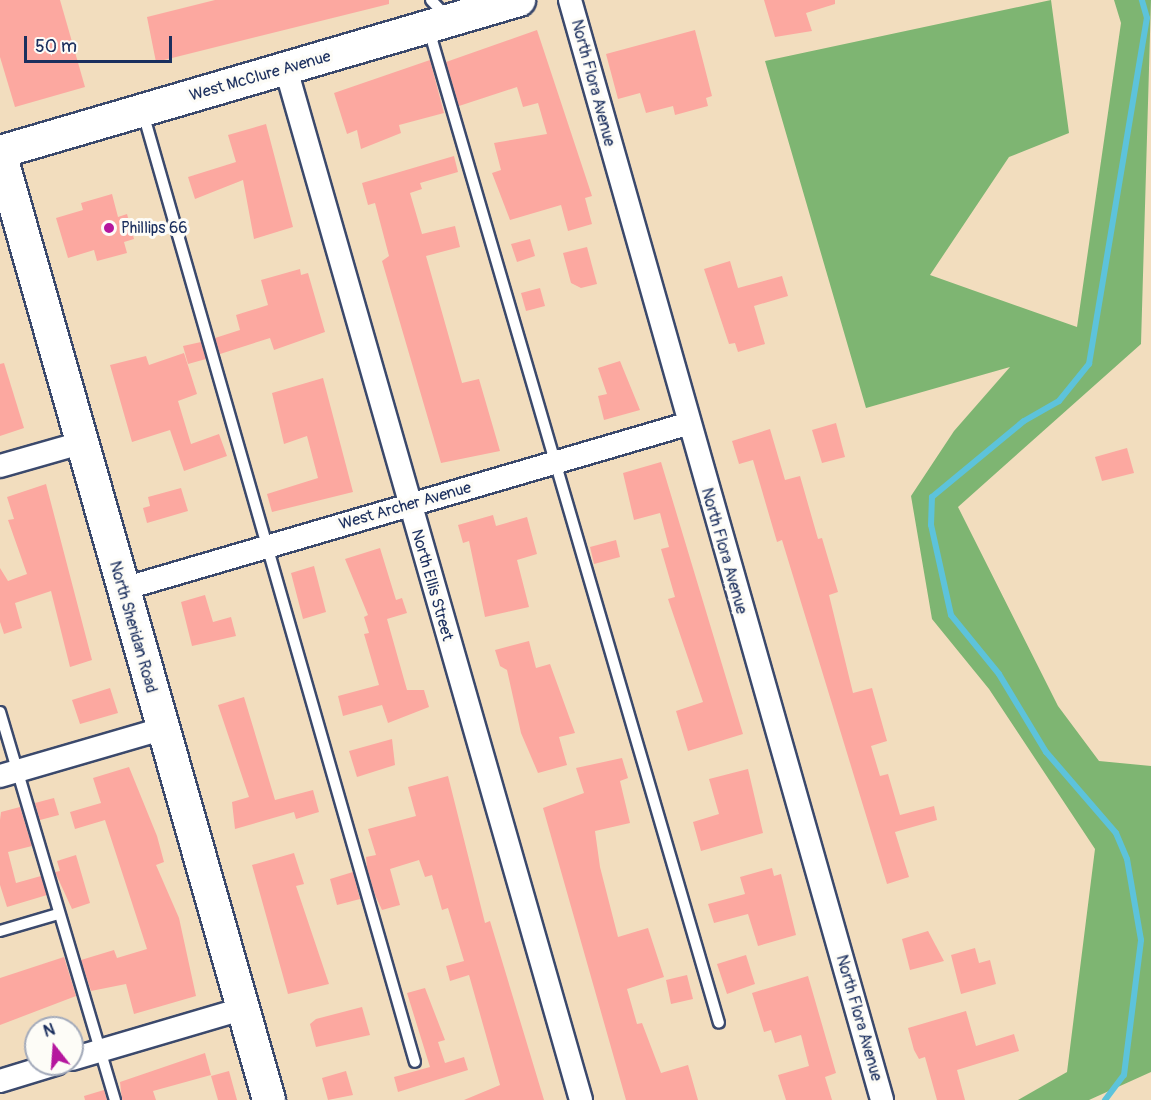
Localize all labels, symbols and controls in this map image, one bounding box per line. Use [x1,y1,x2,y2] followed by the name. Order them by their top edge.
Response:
[567,18,619,148] street label: North Flora Avenue
[27,24,176,62] scale bar
[35,35,77,58] text: 50 m
[187,47,333,105] street label: West McClure Avenue
[121,218,188,238] place label: Phillips 66
[102,221,116,235] marker: Phillips 66
[337,478,473,534] street label: West Archer Avenue
[697,486,751,616] street label: North Flora Avenue
[407,527,457,643] street label: North Ellis Street
[105,559,161,695] street label: North Sheridan Road
[832,953,886,1083] street label: North Flora Avenue
[24,1016,84,1076] north arrow
[41,1020,57,1042] text: N

